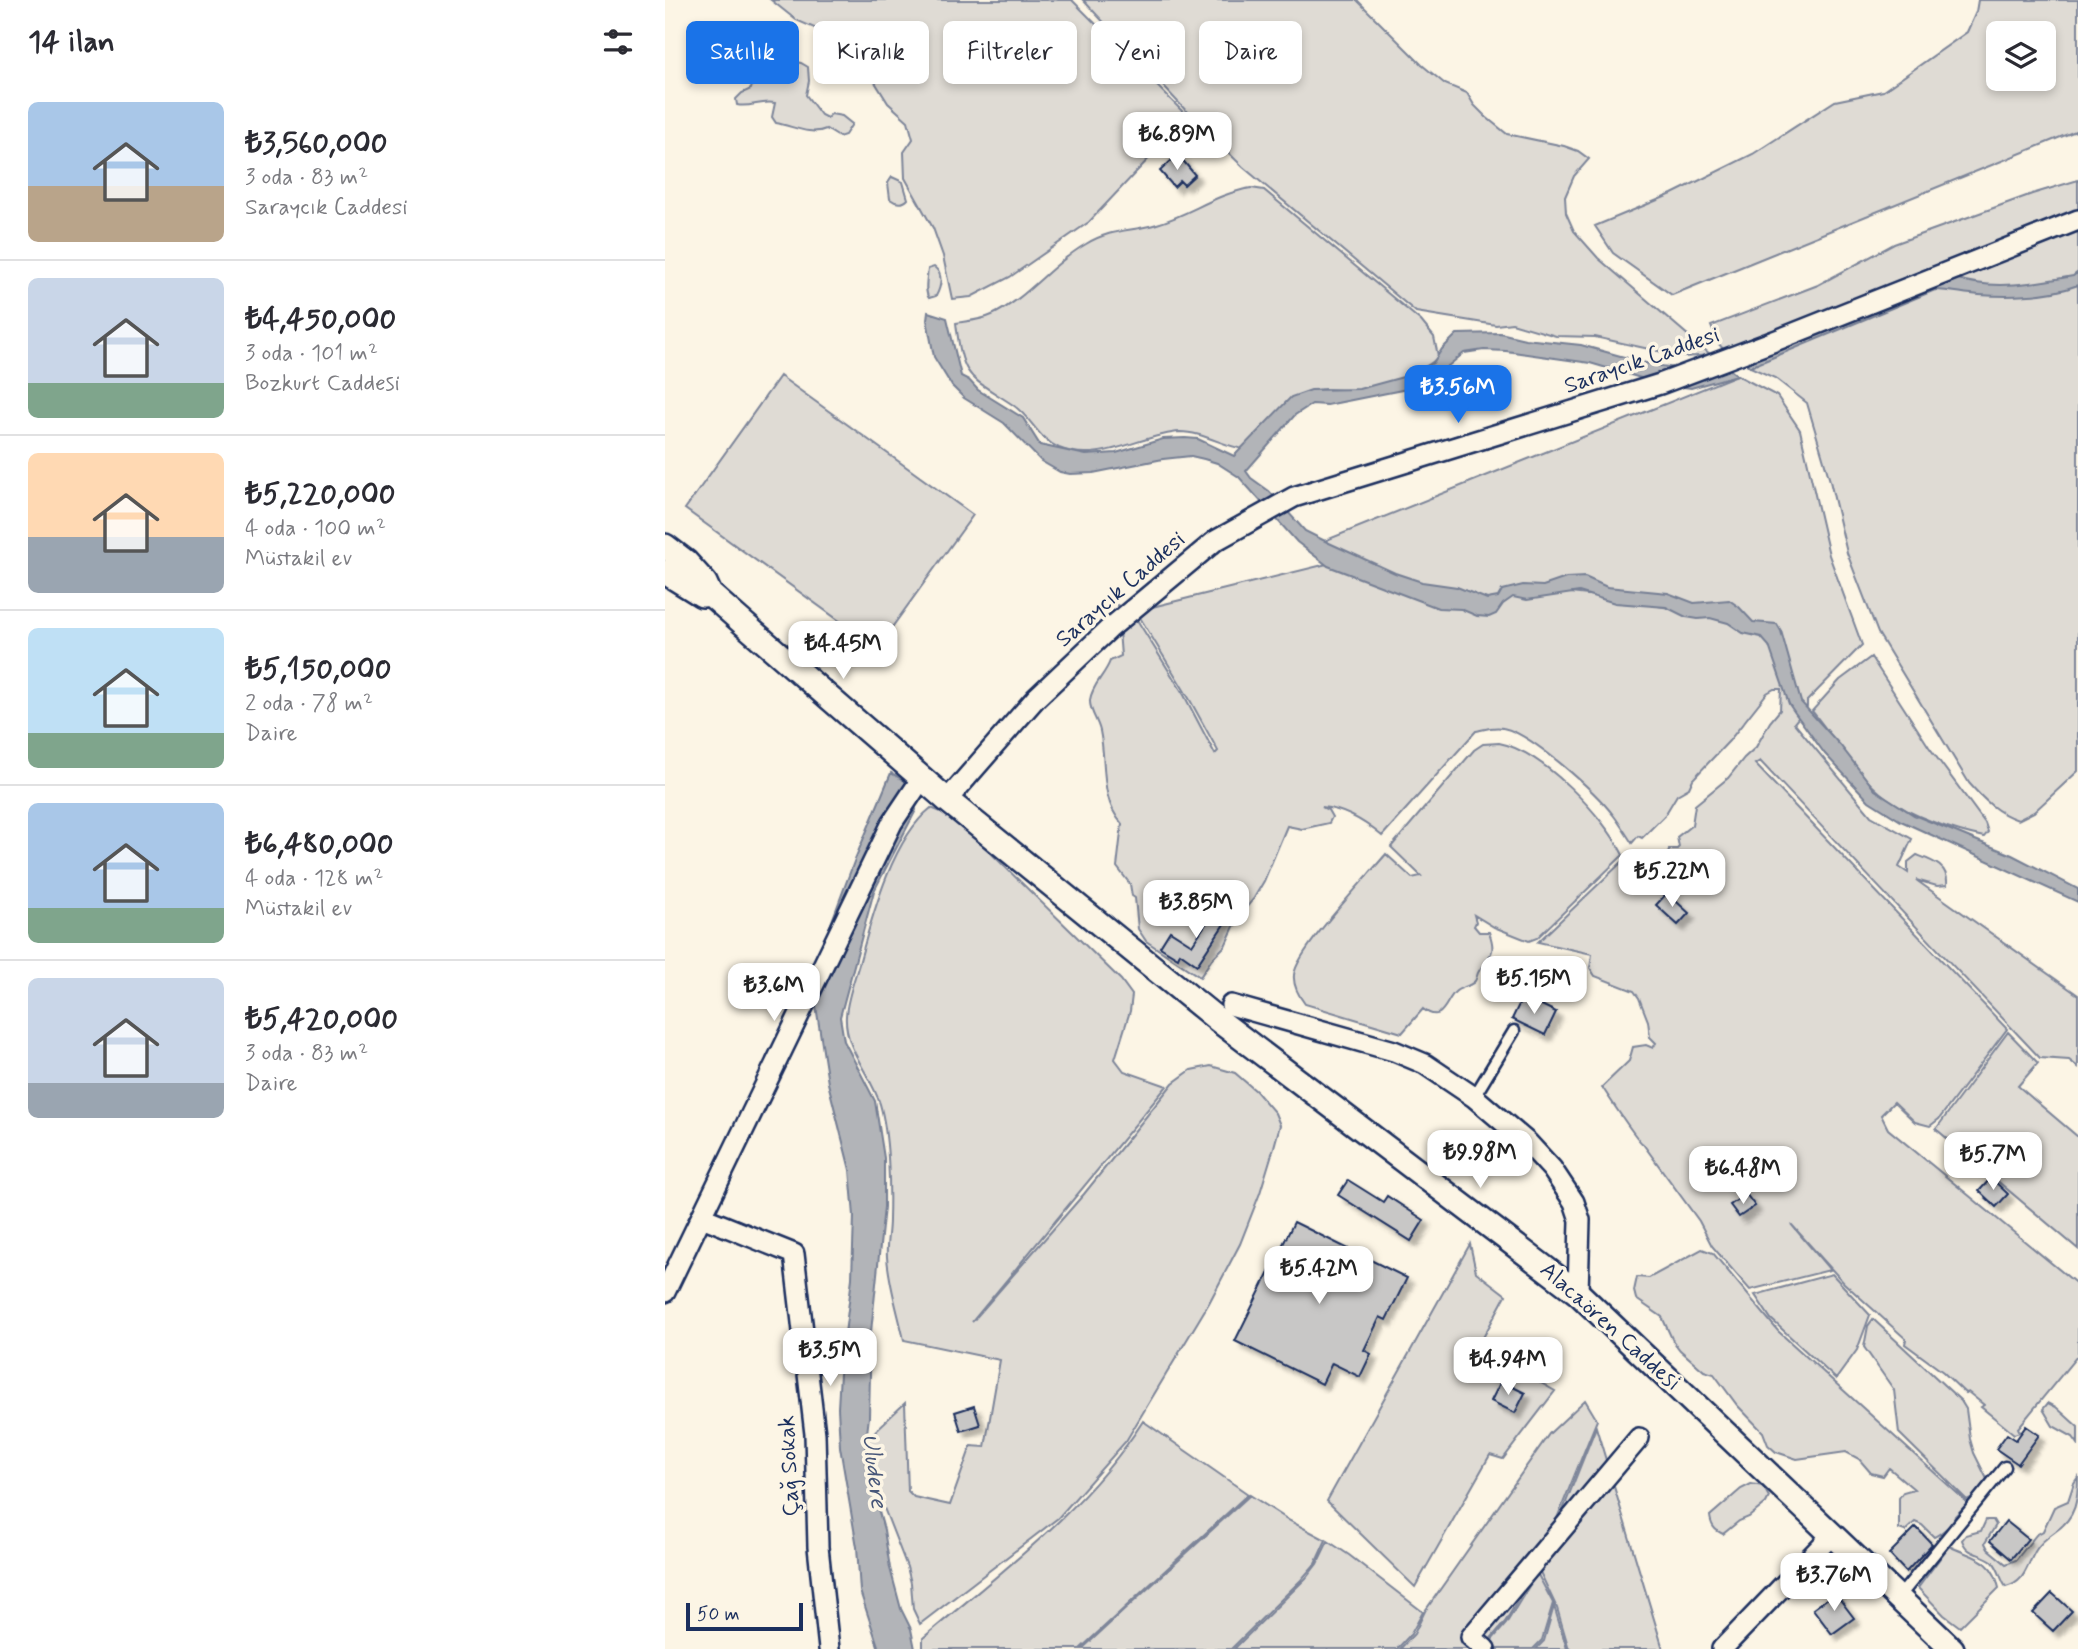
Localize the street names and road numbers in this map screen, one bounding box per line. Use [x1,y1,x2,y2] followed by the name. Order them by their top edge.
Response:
[1560,320,1724,402] street label: Saraycık Caddesi
[1050,525,1192,655] street label: Saraycık Caddesi
[1533,1256,1687,1398] street label: Alacaören Caddesi
[772,1415,808,1517] street label: Çağ Sokak

